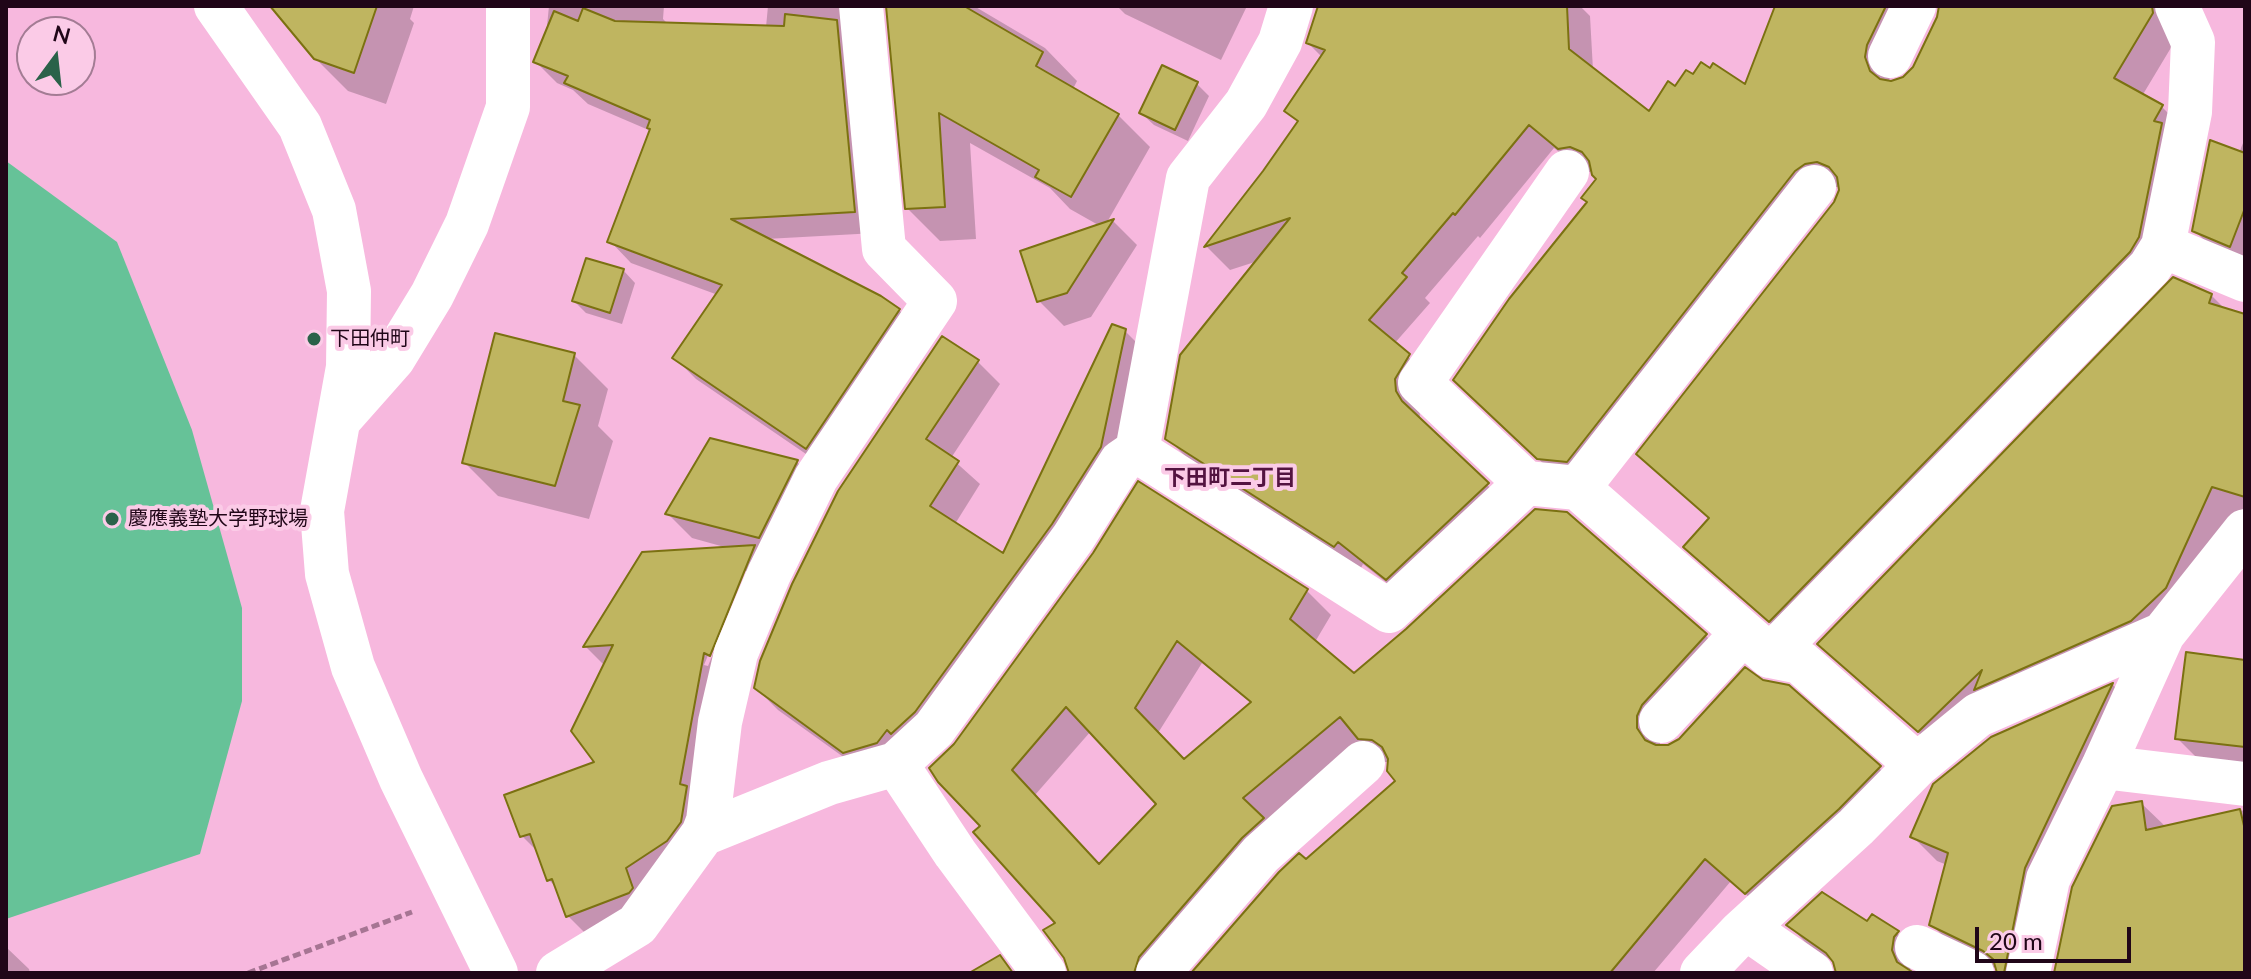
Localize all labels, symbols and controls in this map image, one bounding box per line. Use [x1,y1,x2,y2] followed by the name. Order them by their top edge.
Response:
[16,16,96,96] north arrow
[50,19,73,49] text: N
[330,327,410,351] place label: 下田仲町
[305,330,323,348] marker: 下田仲町
[1164,465,1296,491] district label: 下田町二丁目
[128,507,308,531] place label: 慶應義塾大学野球場
[103,510,121,528] marker: 慶應義塾大学野球場
[1979,911,2135,961] scale bar
[1989,926,2043,955] text: 20 m

